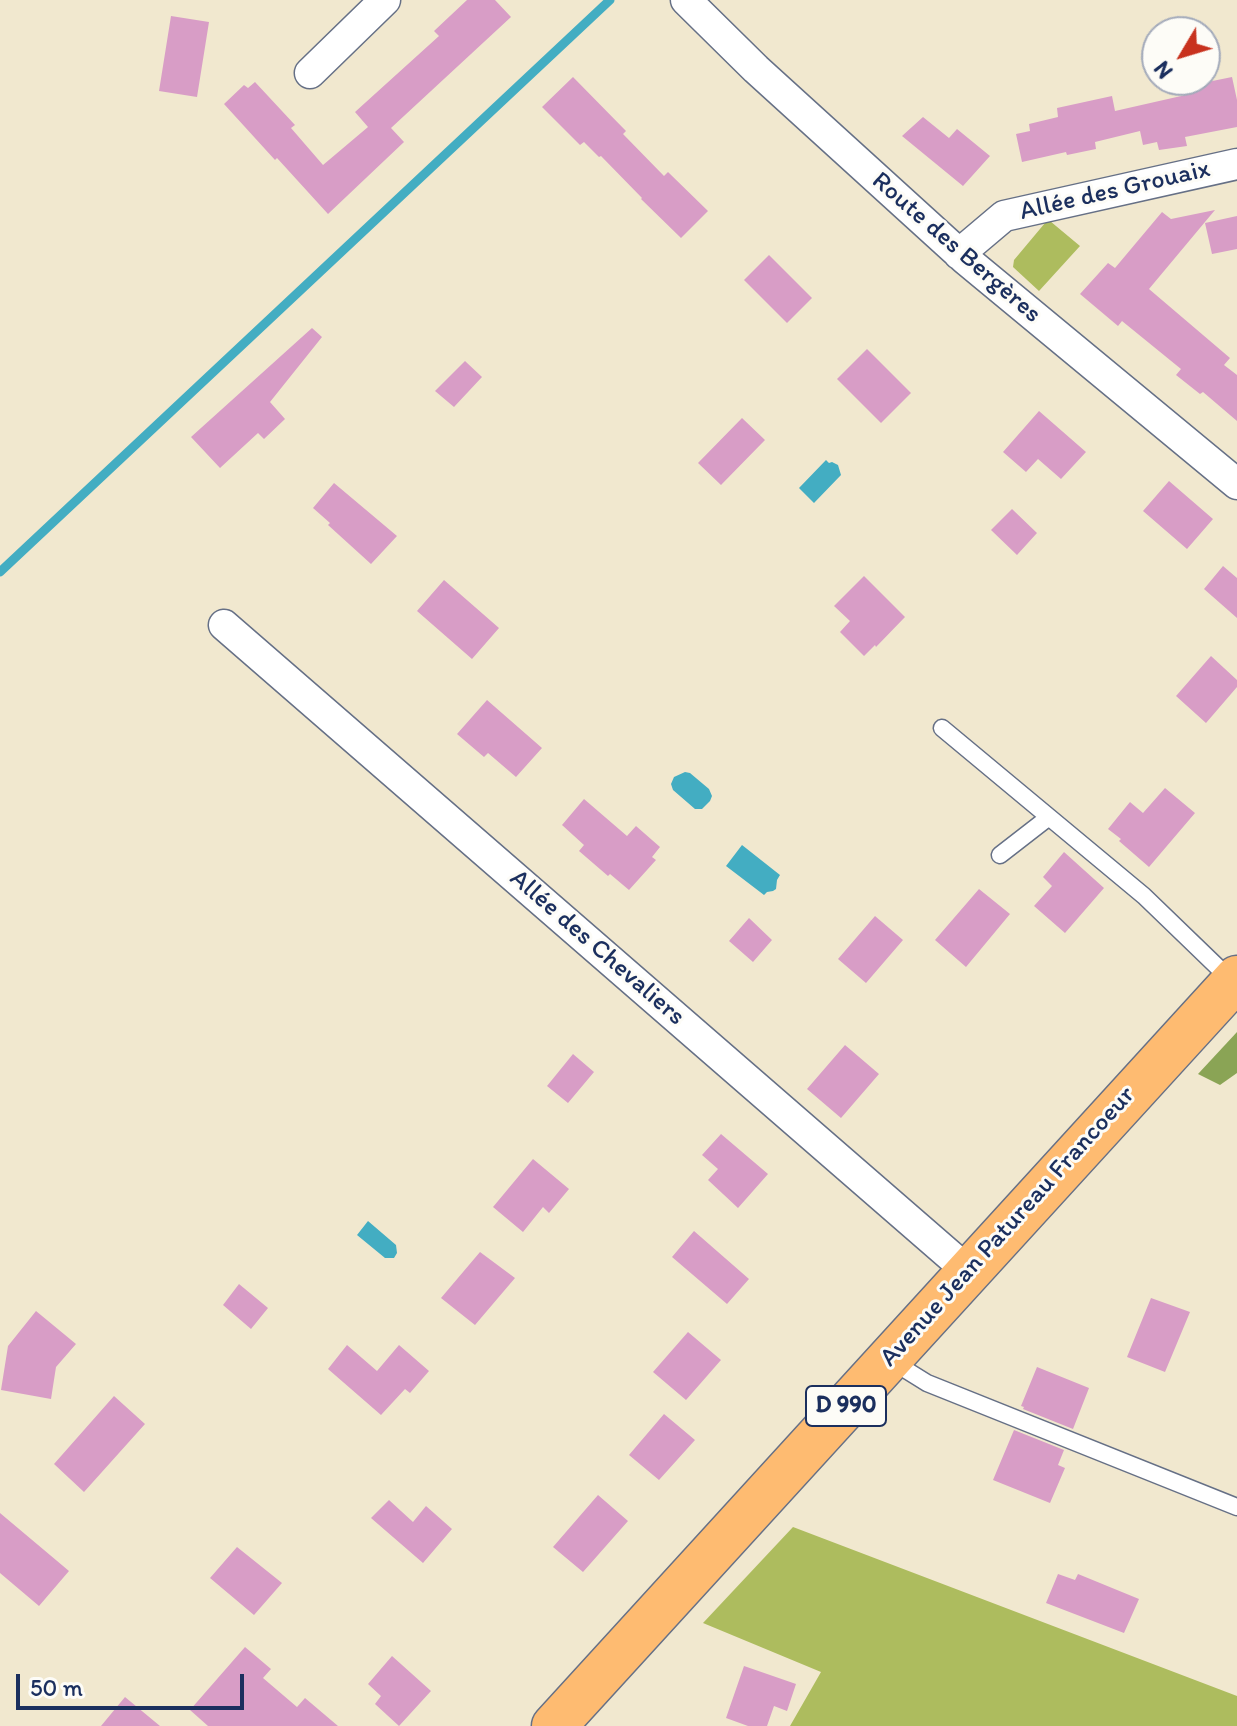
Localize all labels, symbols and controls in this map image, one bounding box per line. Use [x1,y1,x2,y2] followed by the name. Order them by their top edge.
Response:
[1141,16,1221,96] north arrow
[1148,56,1178,84] text: N
[1017,154,1213,228] street label: Allée des Grouaix
[865,166,1047,330] street label: Route des Bergères
[503,863,691,1033] street label: Allée des Chevaliers
[874,1080,1142,1374] street label: Avenue Jean Patureau Francoeur
[806,1386,886,1426] road number: D 990
[20,1658,248,1708] scale bar
[30,1673,83,1702] text: 50 m

